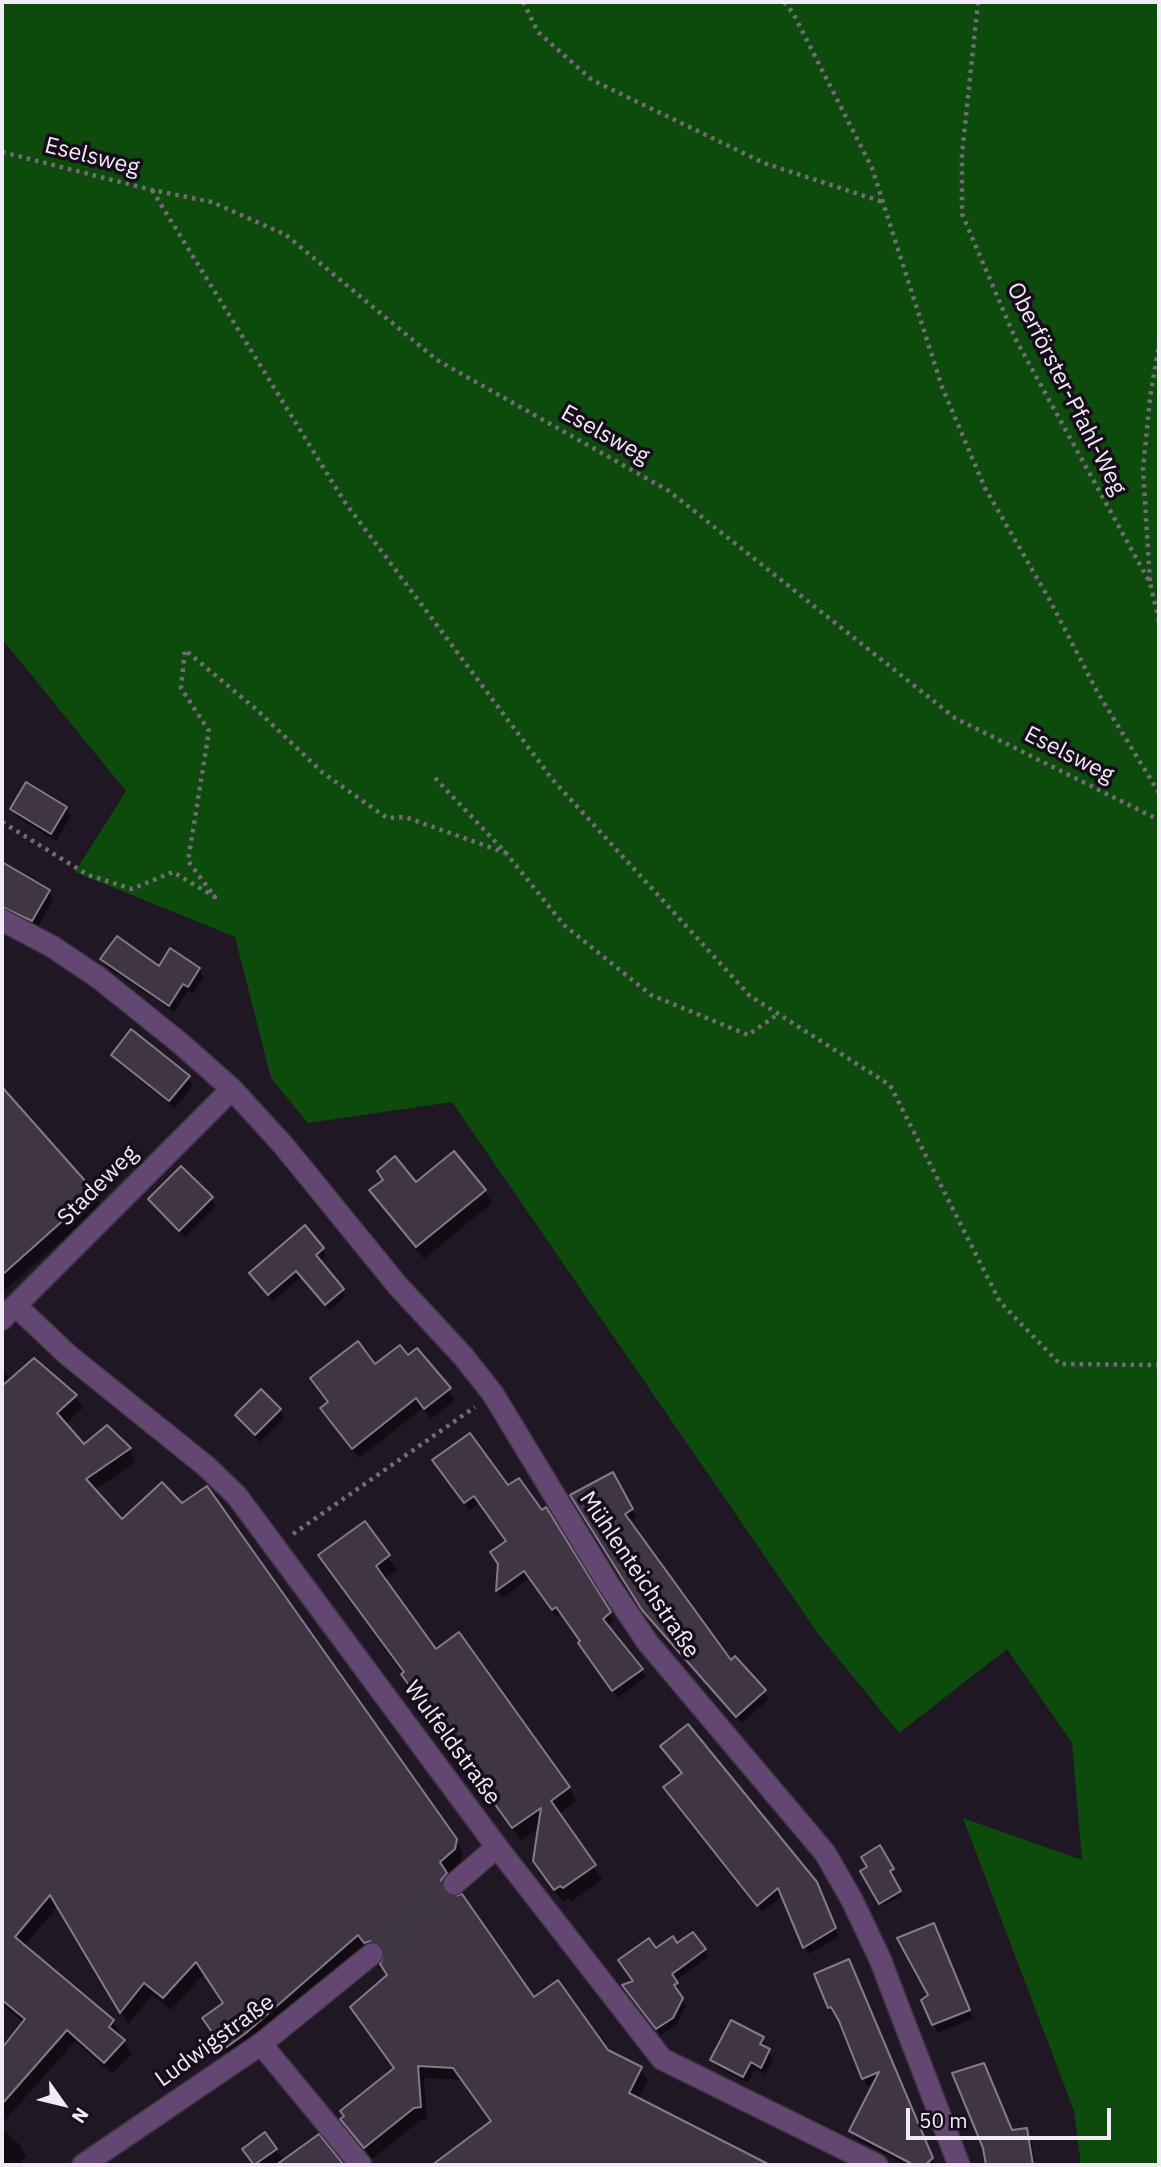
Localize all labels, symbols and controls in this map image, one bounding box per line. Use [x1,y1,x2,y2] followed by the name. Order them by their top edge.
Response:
[42,132,142,182] street label: Eselsweg
[1000,278,1132,500] street label: Oberförster-Pfahl-Weg
[556,399,654,471] street label: Eselsweg
[1020,721,1118,789] street label: Eselsweg
[52,1140,144,1232] street label: Stadeweg
[573,1487,705,1663] street label: Mühlenteichstraße
[398,1676,506,1810] street label: Wulfeldstraße
[150,1989,280,2093] street label: Ludwigstraße
[28,2069,98,2139] north arrow
[909,2094,1114,2138] scale bar
[67,2103,94,2128] text: N
[919,2106,968,2134] text: 50 m

